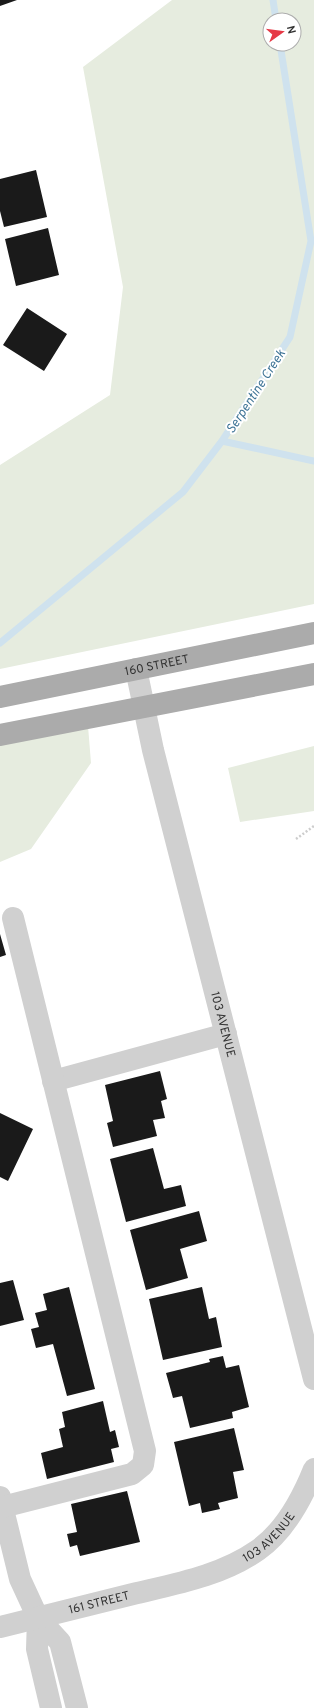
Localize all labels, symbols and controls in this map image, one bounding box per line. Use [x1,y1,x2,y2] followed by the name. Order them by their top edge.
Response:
[262,12,302,52] north arrow
[283,24,298,35] text: N
[224,347,290,437] water label: Serpentine Creek
[123,652,191,680] street label: 160 STREET
[206,990,238,1059] street label: 103 AVENUE
[240,1509,299,1567] street label: 103 AVENUE
[67,1588,131,1619] street label: 161 STREET

